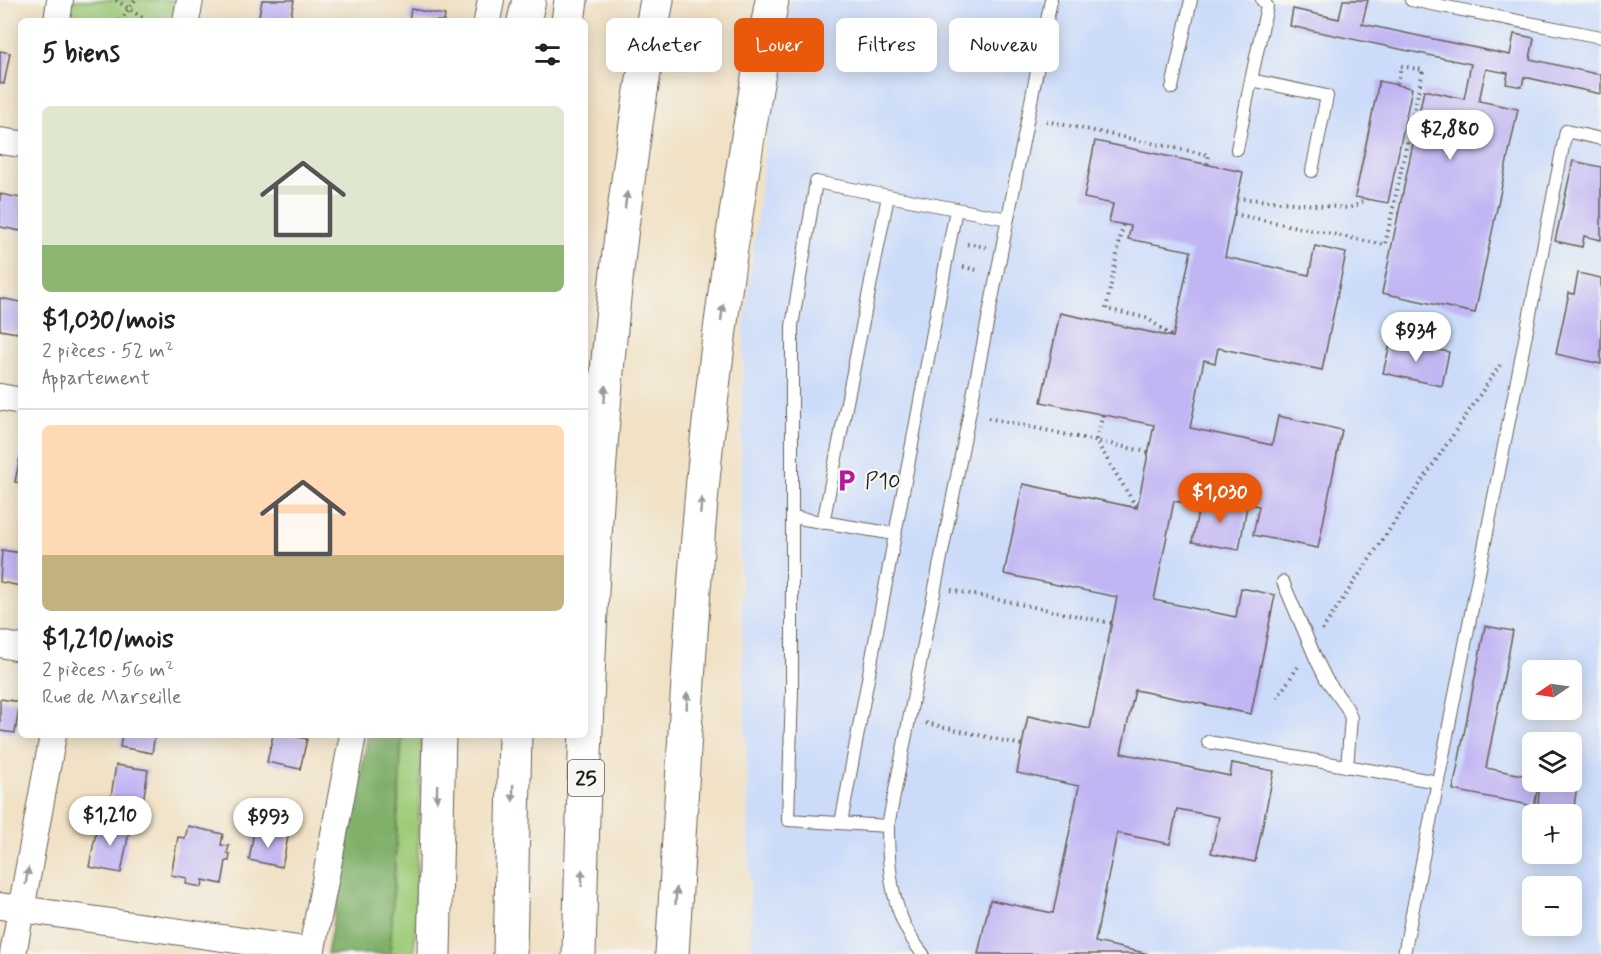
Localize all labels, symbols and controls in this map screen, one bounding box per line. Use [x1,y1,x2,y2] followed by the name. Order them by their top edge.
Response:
[606,18,722,72] chip: Acheter
[734,18,824,72] chip: Louer
[836,18,937,72] chip: Filtres
[949,18,1059,72] chip: Nouveau
[42,37,120,71] text: 5 biens
[531,38,564,71] icon: filters
[1401,110,1499,161] pin: $2,880
[1421,116,1479,143] text: $2,880
[249,145,357,253] icon: home
[621,190,631,209] one-way arrow
[717,303,727,322] one-way arrow
[42,304,175,338] text: $1,030/mois
[1380,312,1452,363] pin: $934
[1395,318,1437,345] text: $934
[42,338,174,365] text: 2 pièces · 52 m²
[42,365,150,392] text: Appartement
[600,384,610,403] one-way arrow
[249,464,357,572] icon: home
[834,467,860,493] parking icon: P10
[865,468,901,496] place label: P10
[1171,473,1269,524] pin: $1,030
[1192,479,1248,506] text: $1,030
[696,497,706,516] one-way arrow
[42,623,174,657] text: $1,210/mois
[42,657,174,684] text: 2 pièces · 56 m²
[1522,660,1582,720] north arrow
[1522,660,1582,936] map controls
[42,684,182,711] text: Rue de Marseille
[682,691,692,710] one-way arrow
[1522,732,1582,792] button: layers
[568,760,604,796] road number: 25
[432,784,442,803] one-way arrow
[509,784,518,803] one-way arrow
[61,796,159,847] pin: $1,210
[232,798,304,849] pin: $993
[83,802,137,829] text: $1,210
[247,804,289,831] text: $993
[1522,804,1582,864] button: +
[23,866,32,885] one-way arrow
[577,869,586,888] one-way arrow
[1522,876,1582,936] button: −
[671,886,680,905] one-way arrow

